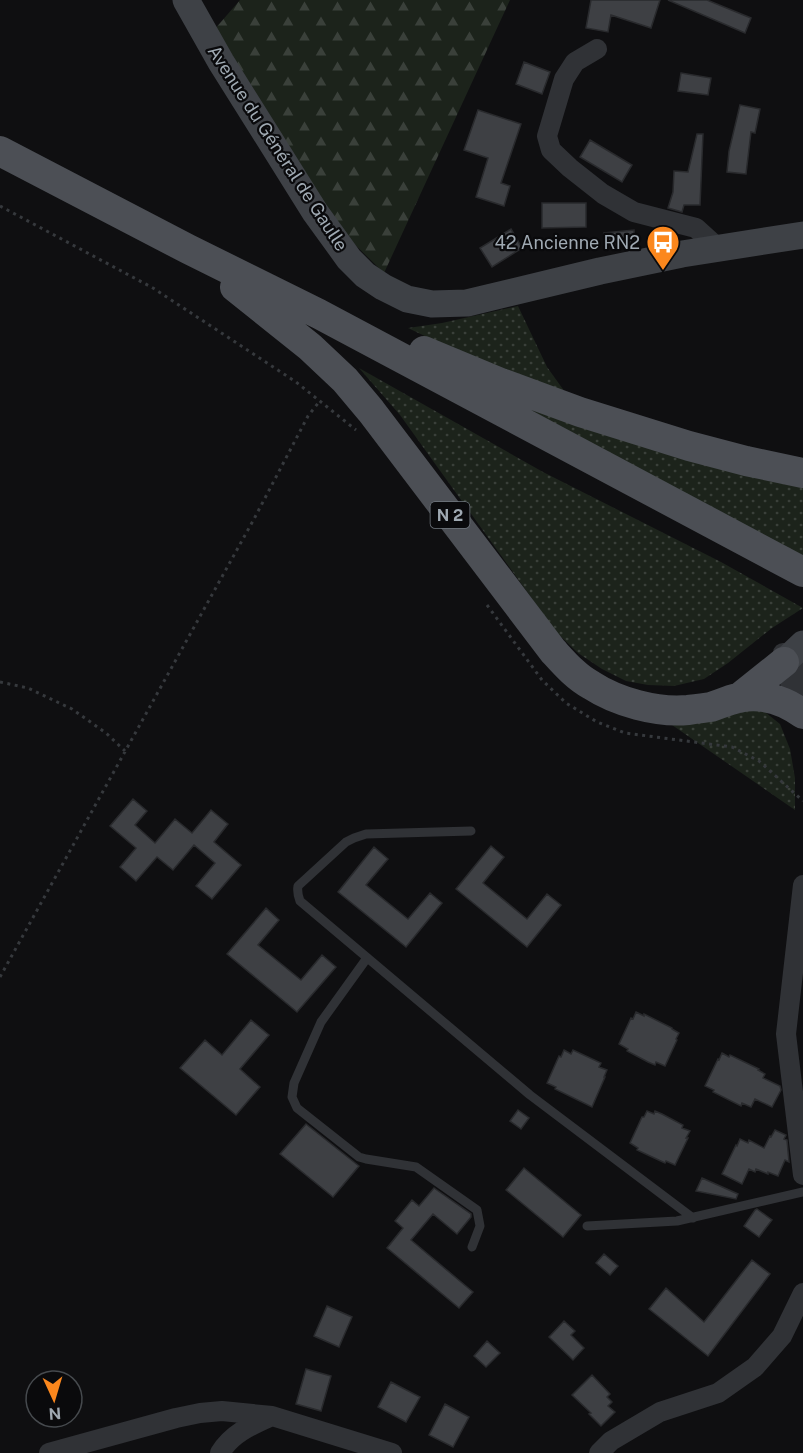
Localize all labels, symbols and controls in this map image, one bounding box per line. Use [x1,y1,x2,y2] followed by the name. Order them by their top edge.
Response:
[204,41,352,255] street label: Avenue du Général de Gaulle
[645,224,681,271] bus stop icon: 42 Ancienne RN2
[494,232,640,253] place label: 42 Ancienne RN2
[430,502,470,528] road number: N 2
[24,1369,84,1429] north arrow
[48,1404,62,1423] text: N

